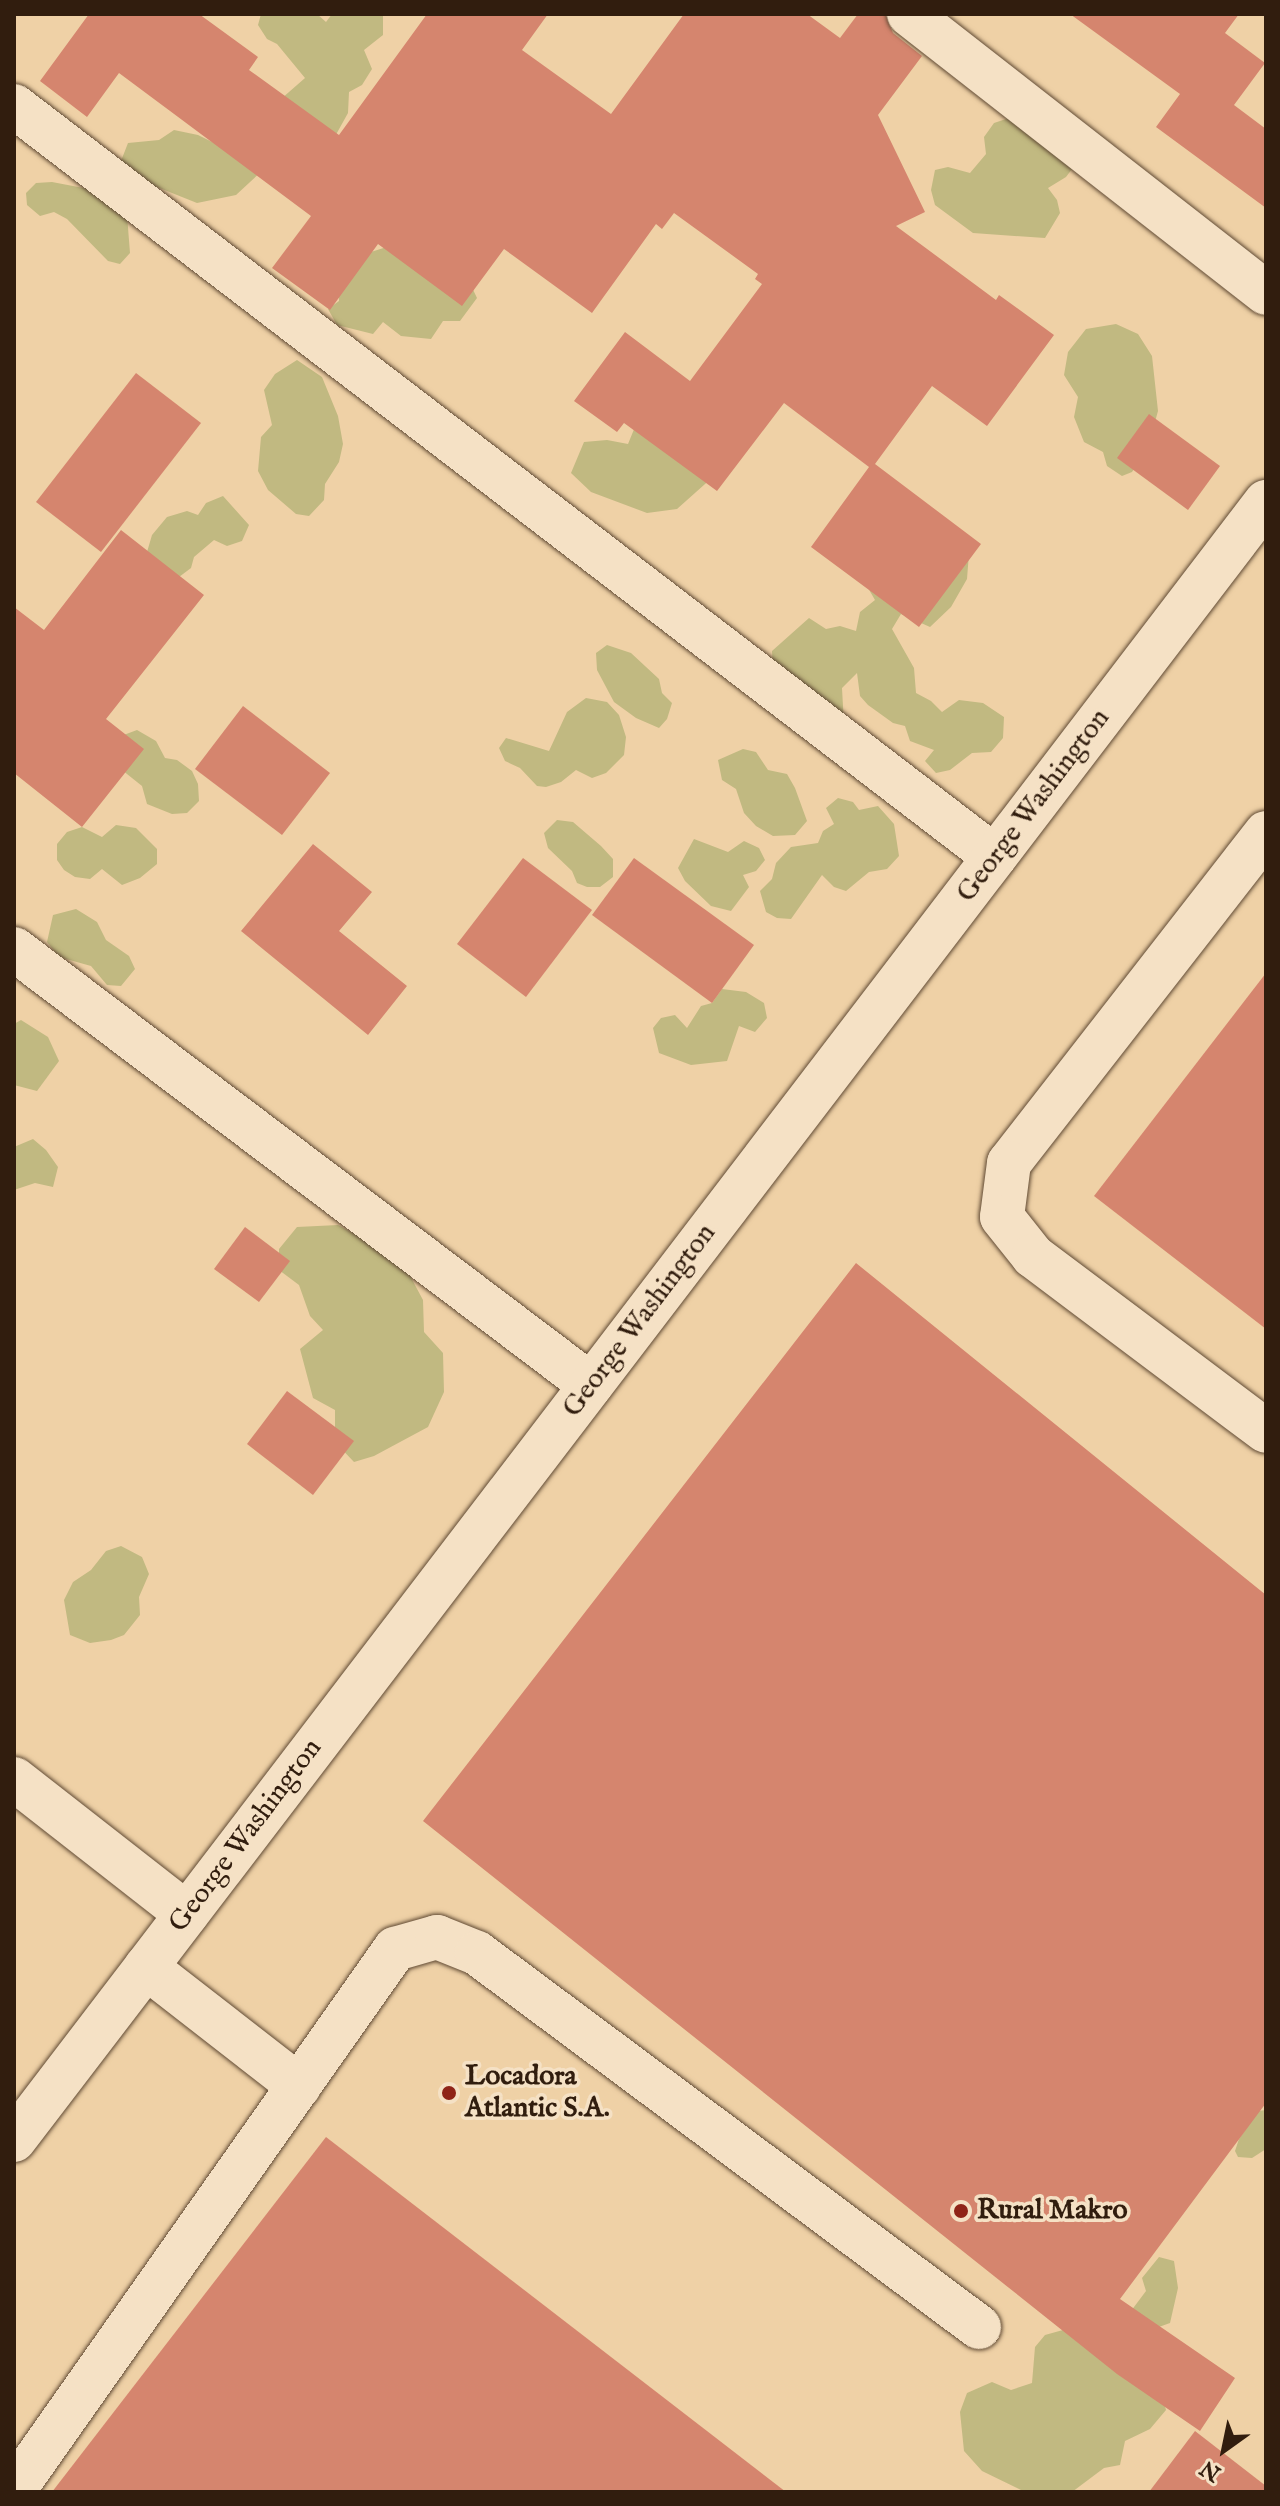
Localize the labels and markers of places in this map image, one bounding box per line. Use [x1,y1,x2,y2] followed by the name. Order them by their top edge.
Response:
[465,2060,610,2126] place label: Locadora Atlantic S.A.
[440,2084,458,2102] marker: Locadora Atlantic S.A.
[977,2194,1128,2228] place label: Rural Makro
[952,2202,970,2220] marker: Rural Makro

